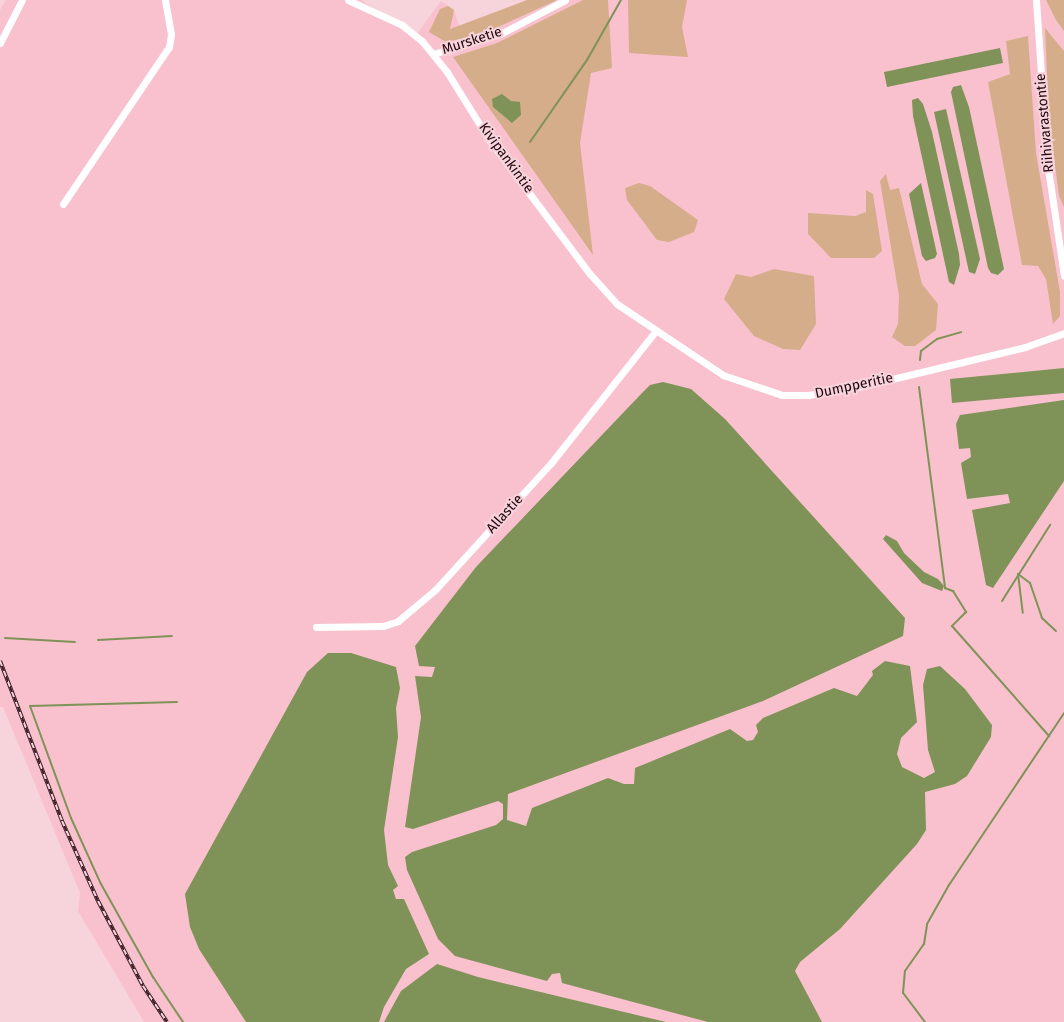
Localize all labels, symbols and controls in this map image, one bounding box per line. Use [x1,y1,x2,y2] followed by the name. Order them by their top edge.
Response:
[440,23,504,59] street label: Mursketie
[1032,73,1058,173] street label: Riihivarastontie
[475,119,537,197] street label: Kivipankintie
[813,370,895,402] street label: Dumpperitie
[483,491,527,537] street label: Allastie

